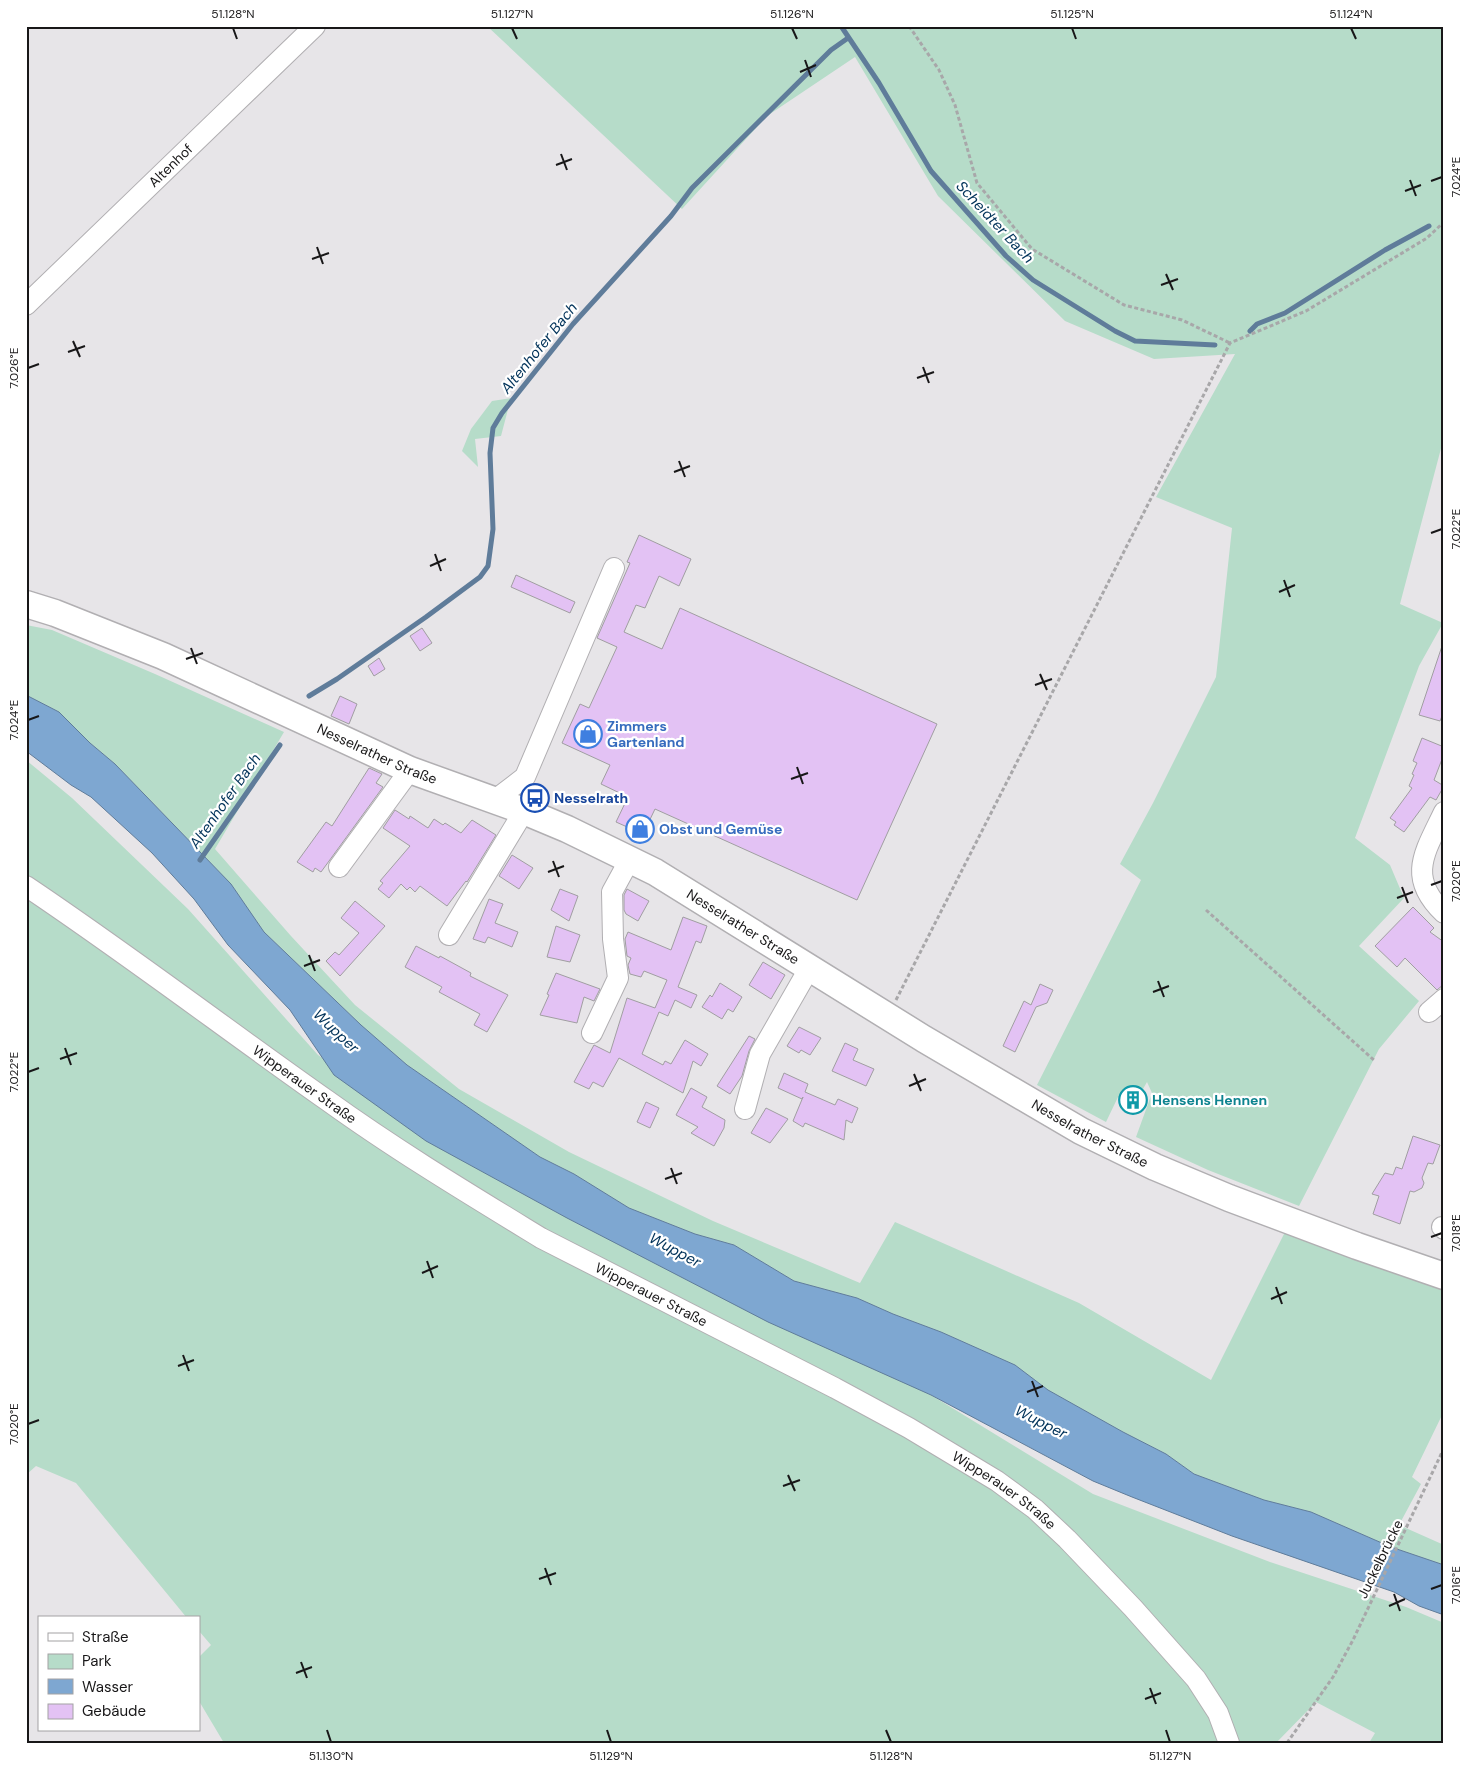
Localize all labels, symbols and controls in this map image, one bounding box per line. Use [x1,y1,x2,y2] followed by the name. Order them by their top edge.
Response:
[211,6,255,22] text: 51.128°N
[491,6,533,22] text: 51.127°N
[770,6,814,22] text: 51.126°N
[1050,6,1094,22] text: 51.125°N
[1329,6,1373,22] text: 51.124°N
[145,140,197,191] street label: Altenhof
[1448,157,1464,197] text: 7.024°E
[952,176,1039,268] water label: Scheidter Bach
[495,298,582,398] water label: Altenhofer Bach
[6,347,22,389] text: 7.026°E
[1448,509,1464,549] text: 7.022°E
[6,700,22,740] text: 7.024°E
[607,717,685,751] place label: Zimmers Gartenland
[314,719,439,788] street label: Nesselrather Straße
[573,719,603,749] shop icon: Zimmers Gartenland
[184,749,265,853] water label: Altenhofer Bach
[520,783,550,813] bus stop icon: Nesselrath
[554,789,628,807] place label: Nesselrath
[625,814,655,844] shop icon: Obst und Gemüse
[659,820,782,838] place label: Obst und Gemüse
[1448,860,1464,902] text: 7.020°E
[683,885,803,968] street label: Nesselrather Straße
[309,1005,364,1058] water label: Wupper
[249,1041,360,1127] street label: Wipperauer Straße
[6,1052,22,1092] text: 7.022°E
[1118,1085,1148,1115] building icon: Hensens Hennen
[1152,1091,1267,1109] place label: Hensens Hennen
[1028,1095,1151,1171] street label: Nesselrather Straße
[1448,1214,1464,1252] text: 7.018°E
[646,1228,705,1272] water label: Wupper
[592,1258,711,1330] street label: Wipperauer Straße
[1012,1400,1071,1444] water label: Wupper
[6,1403,22,1445] text: 7.020°E
[949,1447,1060,1533] street label: Wipperauer Straße
[1353,1517,1407,1601] street label: Juckelbrücke
[1448,1566,1464,1604] text: 7.016°E
[38,1616,200,1732] legend
[82,1627,129,1647] text: Straße
[82,1651,112,1671] text: Park
[82,1677,134,1697] text: Wasser
[82,1701,146,1721] text: Gebäude
[309,1748,353,1764] text: 51.130°N
[589,1748,633,1764] text: 51.129°N
[869,1748,913,1764] text: 51.128°N
[1149,1748,1191,1764] text: 51.127°N

